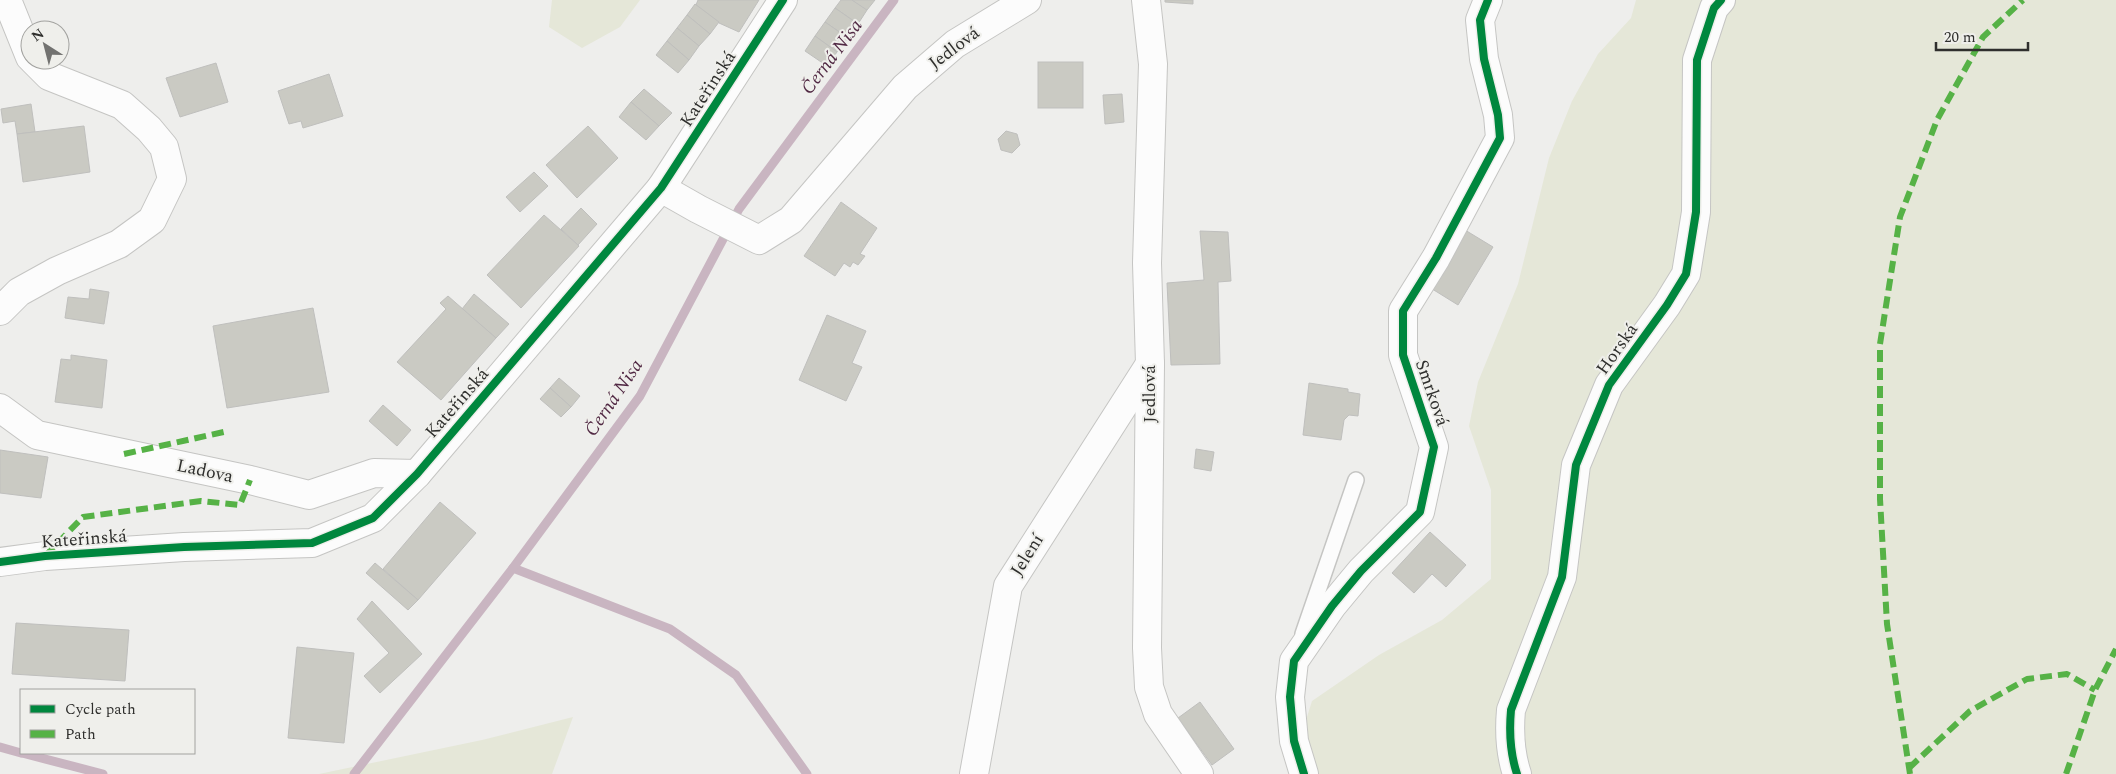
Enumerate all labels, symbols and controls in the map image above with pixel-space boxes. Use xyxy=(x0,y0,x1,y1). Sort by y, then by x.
water label: Černá Nisa xyxy=(794,13,870,101)
north arrow xyxy=(20,20,70,70)
street label: Jedlová xyxy=(923,20,985,76)
scale bar xyxy=(1936,20,2028,52)
text: N xyxy=(27,23,48,47)
text: 20 m xyxy=(1944,26,1976,49)
street label: Kateřinská xyxy=(673,45,743,132)
street label: Horská xyxy=(1589,317,1645,380)
water label: Černá Nisa xyxy=(577,353,651,443)
street label: Smrková xyxy=(1408,356,1456,430)
street label: Kateřinská xyxy=(419,362,496,444)
street label: Jedlová xyxy=(1136,365,1163,423)
street label: Ladova xyxy=(174,452,236,490)
street label: Kateřinská xyxy=(40,523,128,555)
street label: Jelení xyxy=(1004,527,1051,581)
legend xyxy=(20,689,195,754)
text: Cycle path xyxy=(65,698,136,721)
text: Path xyxy=(65,723,96,746)

